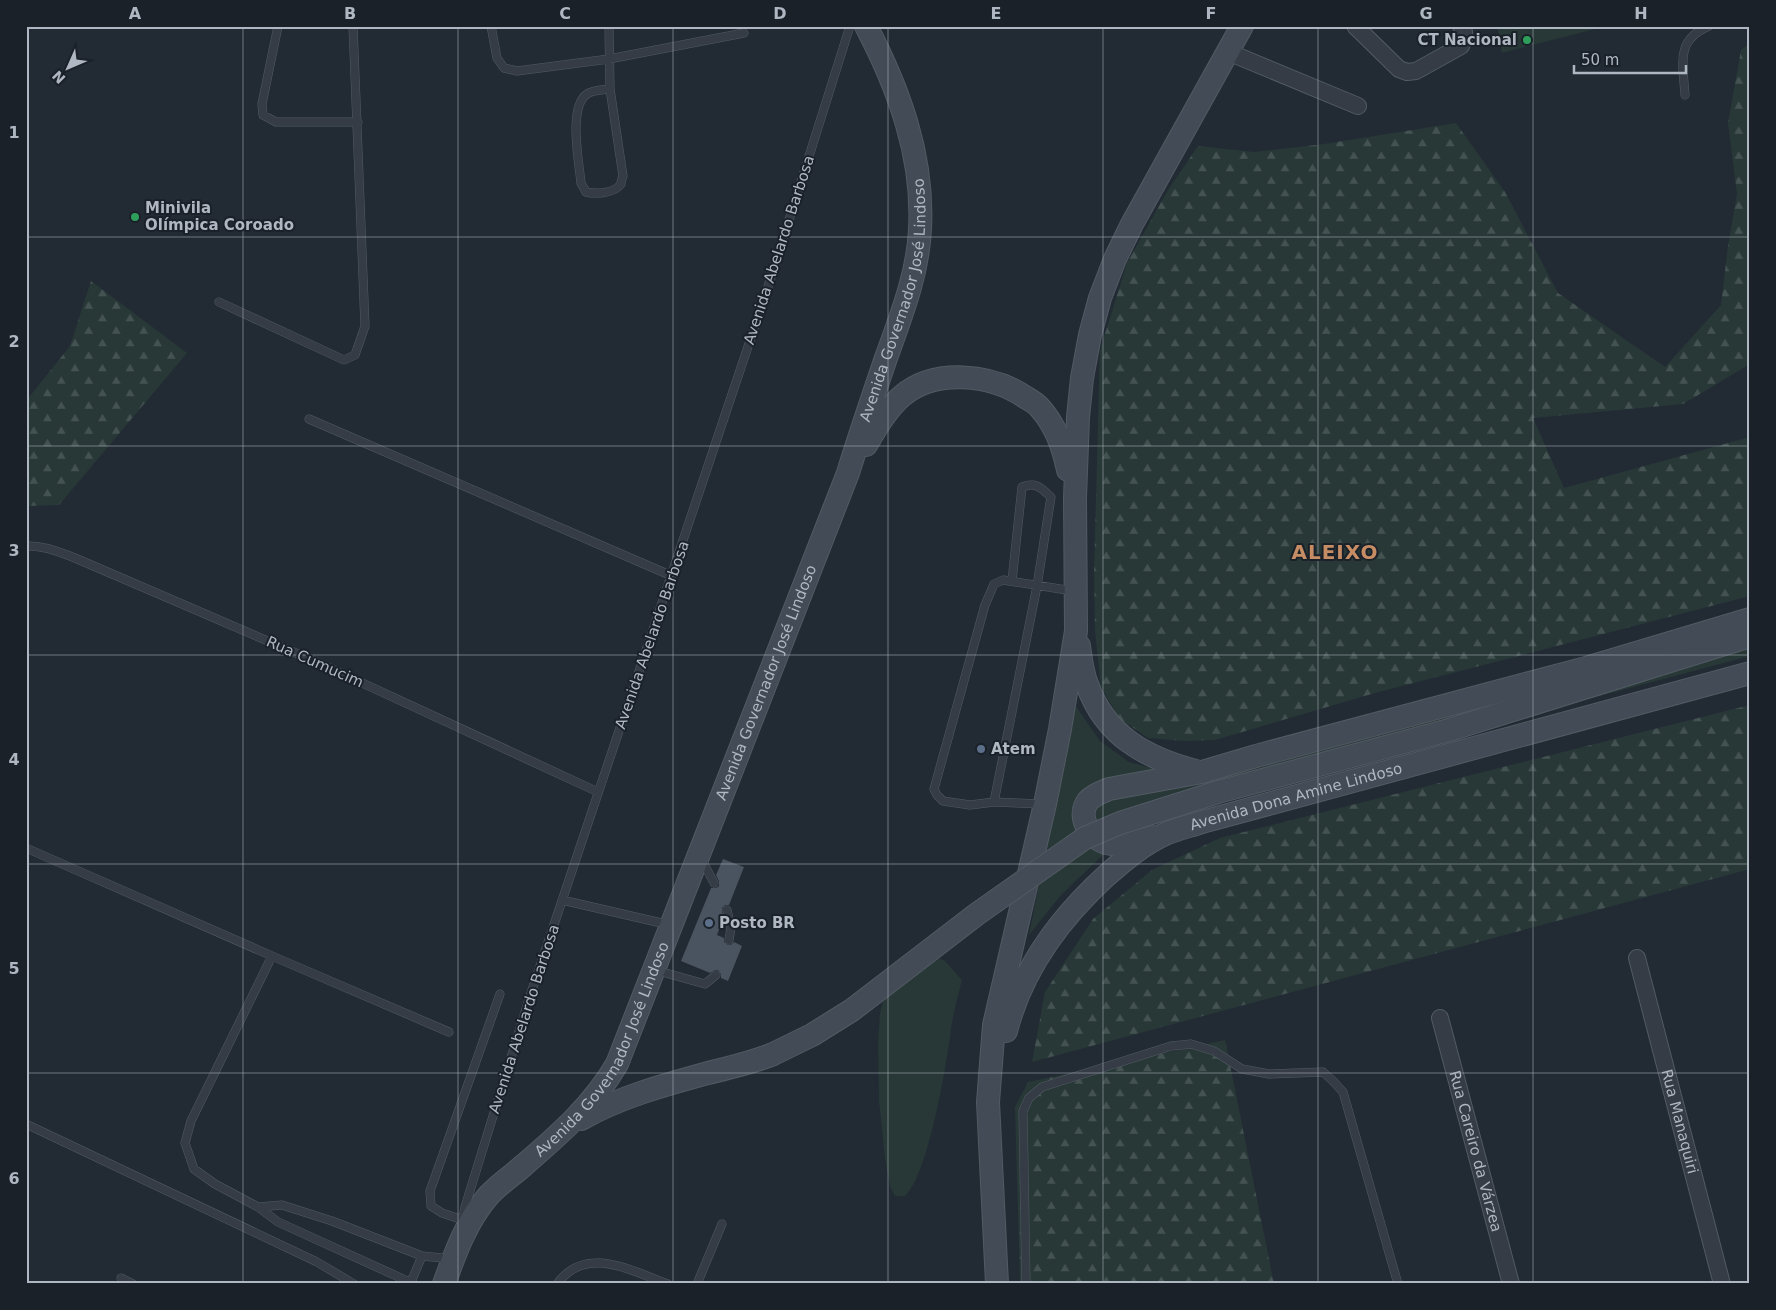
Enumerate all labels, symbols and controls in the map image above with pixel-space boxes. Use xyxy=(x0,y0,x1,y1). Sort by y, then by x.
text: A xyxy=(129,4,142,23)
text: B xyxy=(344,4,356,23)
text: C xyxy=(559,4,571,23)
text: D xyxy=(773,4,787,23)
text: E xyxy=(991,4,1001,23)
text: F xyxy=(1206,4,1216,23)
text: G xyxy=(1419,4,1433,23)
text: H xyxy=(1634,4,1648,23)
place label: CT Nacional xyxy=(1418,31,1517,49)
marker: CT Nacional xyxy=(1521,34,1533,46)
north arrow xyxy=(42,42,92,92)
scale bar xyxy=(1574,42,1686,74)
text: 50 m xyxy=(1581,51,1619,69)
text: N xyxy=(49,67,69,87)
text: 1 xyxy=(8,123,20,142)
street label: Avenida Abelardo Barbosa xyxy=(740,153,818,347)
street label: Avenida Governador José Lindoso xyxy=(856,178,929,424)
place label: Minivila Olímpica Coroado xyxy=(145,199,294,234)
marker: Minivila Olímpica Coroado xyxy=(129,211,141,223)
text: 2 xyxy=(8,332,20,351)
street label: Avenida Abelardo Barbosa xyxy=(611,539,693,731)
district label: ALEIXO xyxy=(1291,540,1379,564)
text: 3 xyxy=(8,541,20,560)
street label: Avenida Governador José Lindoso xyxy=(712,562,820,803)
street label: Rua Cumucim xyxy=(264,633,366,691)
place label: Atem xyxy=(991,740,1036,758)
marker: Atem xyxy=(975,743,987,755)
text: 4 xyxy=(8,750,20,769)
street label: Avenida Dona Amine Lindoso xyxy=(1188,759,1404,834)
place label: Posto BR xyxy=(719,914,795,932)
marker: Posto BR xyxy=(703,917,715,929)
street label: Avenida Abelardo Barbosa xyxy=(485,922,563,1116)
street label: Avenida Governador José Lindoso xyxy=(531,939,673,1161)
text: 5 xyxy=(8,959,20,978)
street label: Rua Manaquiri xyxy=(1657,1067,1702,1176)
street label: Rua Careiro da Várzea xyxy=(1445,1069,1506,1234)
text: 6 xyxy=(8,1169,20,1188)

